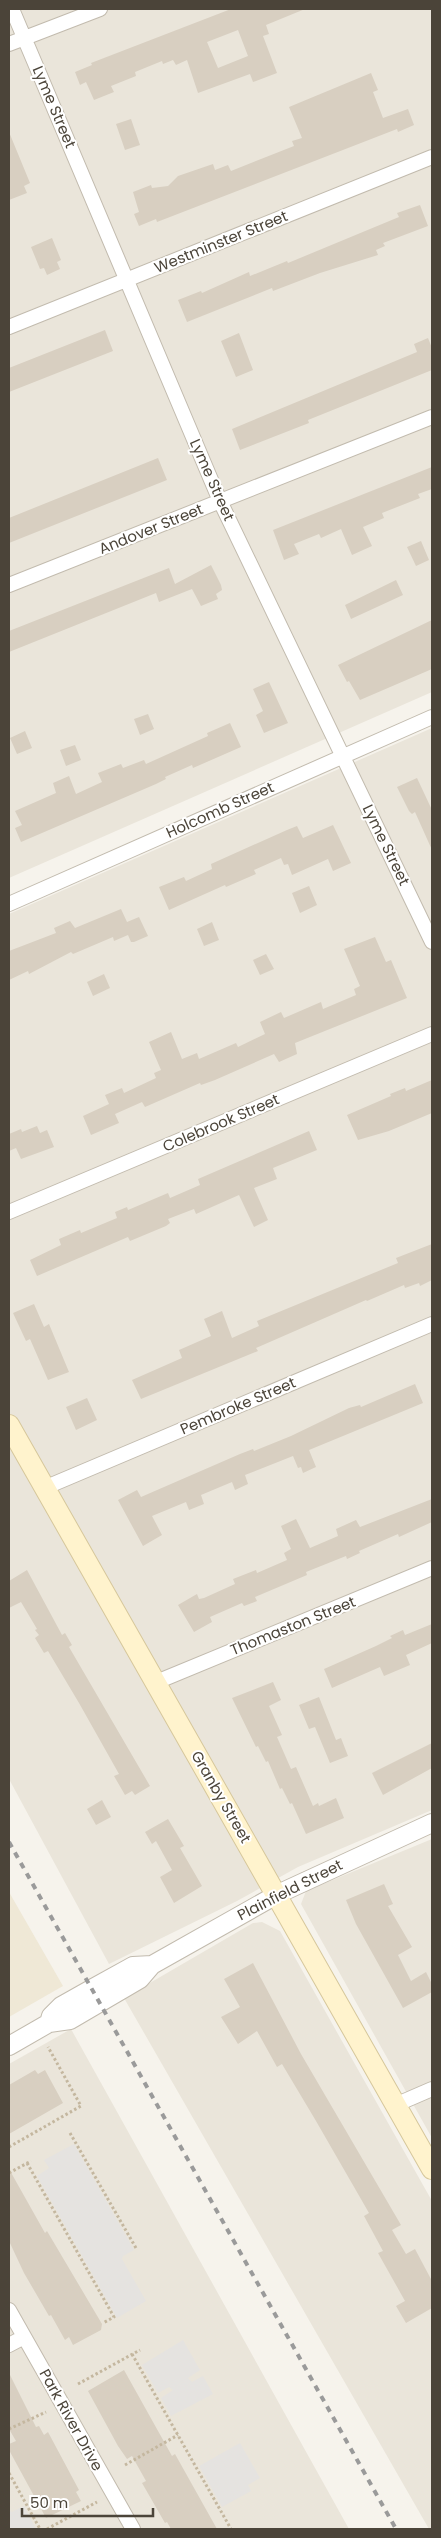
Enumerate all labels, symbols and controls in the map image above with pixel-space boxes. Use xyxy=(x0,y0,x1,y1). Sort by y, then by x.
street label: Lyme Street xyxy=(28,62,81,151)
street label: Westminster Street xyxy=(151,205,291,278)
street label: Lyme Street xyxy=(185,436,240,524)
street label: Andover Street xyxy=(96,498,206,559)
street label: Holcomb Street xyxy=(163,776,277,843)
street label: Lyme Street xyxy=(358,801,415,889)
street label: Colebrook Street xyxy=(159,1088,282,1157)
street label: Pembroke Street xyxy=(177,1372,299,1439)
street label: Thomaston Street xyxy=(227,1591,359,1660)
street label: Granby Street xyxy=(186,1747,256,1847)
street label: Plainfield Street xyxy=(234,1854,346,1925)
street label: Park River Drive xyxy=(35,2365,108,2475)
scale bar xyxy=(22,2486,154,2518)
text: 50 m xyxy=(30,2492,68,2513)

